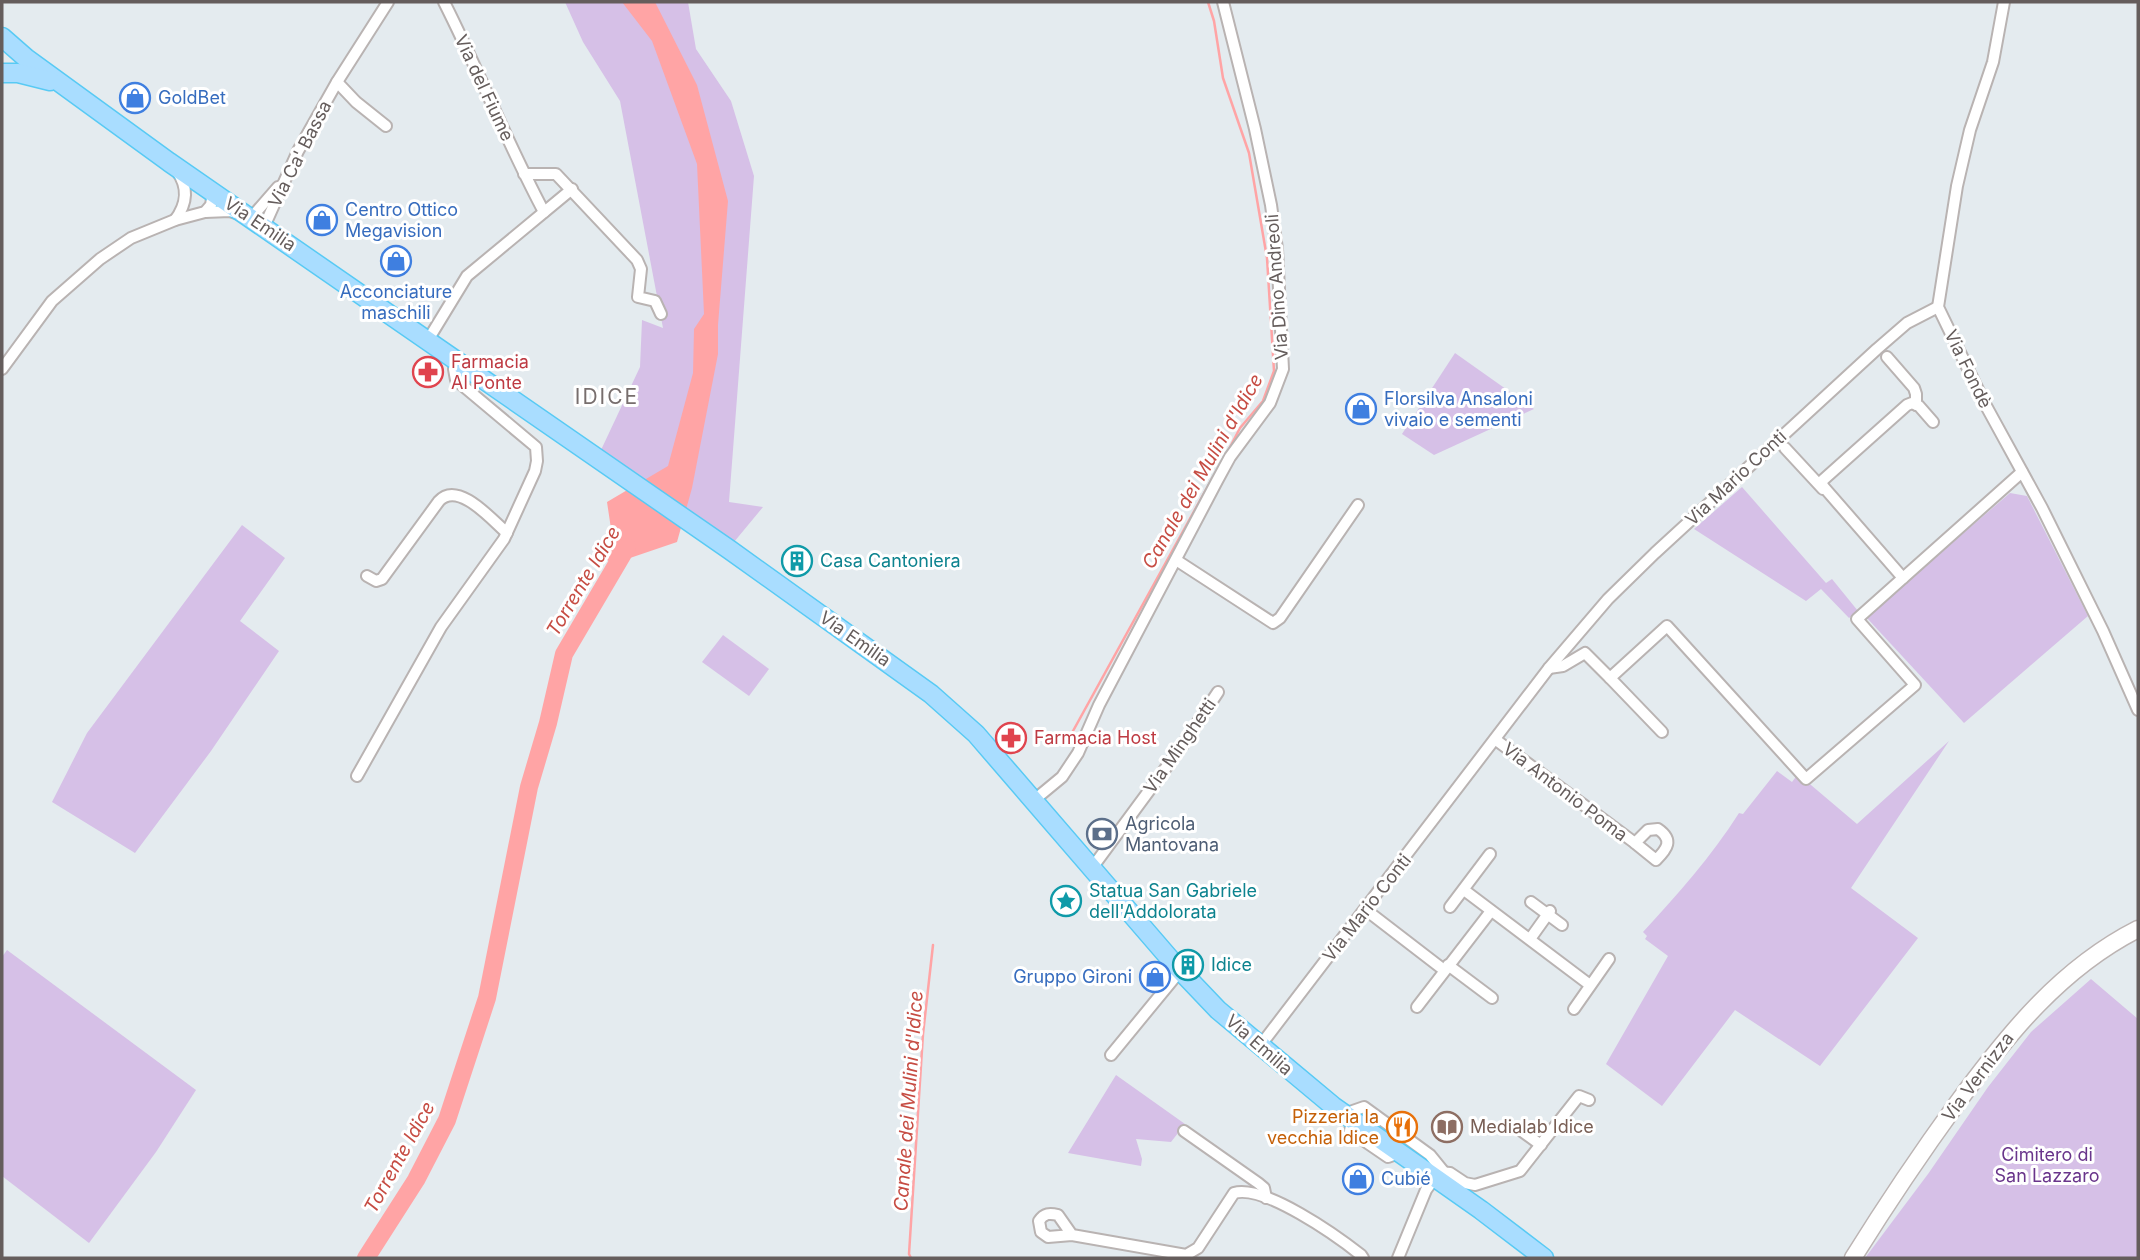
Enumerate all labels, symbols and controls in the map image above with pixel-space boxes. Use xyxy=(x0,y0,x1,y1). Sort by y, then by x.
street label: Via del Fiume xyxy=(451,31,518,144)
shop icon: GoldBet xyxy=(118,81,152,115)
place label: GoldBet xyxy=(158,87,226,108)
street label: Via Ca' Bassa xyxy=(264,97,335,211)
street label: Via Emilia xyxy=(221,192,300,255)
place label: Centro Ottico Megavision xyxy=(345,199,458,241)
shop icon: Centro Ottico Megavision xyxy=(305,203,339,237)
street label: Via Dino Andreoli xyxy=(1261,213,1292,361)
shop icon: Acconciature maschili xyxy=(379,244,413,278)
place label: Acconciature maschili xyxy=(340,281,452,323)
street label: Via Fondè xyxy=(1940,326,1996,411)
place label: Farmacia Al Ponte xyxy=(451,351,529,393)
pharmacy icon: Farmacia Al Ponte xyxy=(411,355,445,389)
water label: Canale dei Mulini d'Idice xyxy=(1137,370,1268,573)
district label: IDICE xyxy=(575,384,639,409)
place label: Florsilva Ansaloni vivaio e sementi xyxy=(1384,388,1533,430)
shop icon: Florsilva Ansaloni vivaio e sementi xyxy=(1344,392,1378,426)
street label: Via Mario Conti xyxy=(1681,425,1791,530)
water label: Torrente Idice xyxy=(542,522,625,640)
building icon: Casa Cantoniera xyxy=(780,544,814,578)
place label: Casa Cantoniera xyxy=(820,550,961,571)
street label: Via Emilia xyxy=(816,607,895,671)
street label: Via Minghetti xyxy=(1139,694,1220,797)
pharmacy icon: Farmacia Host xyxy=(994,721,1028,755)
place label: Farmacia Host xyxy=(1034,727,1157,748)
street label: Via Antonio Poma xyxy=(1499,738,1632,845)
place label: Agricola Mantovana xyxy=(1125,813,1219,855)
bank icon: Agricola Mantovana xyxy=(1085,817,1119,851)
street label: Via Mario Conti xyxy=(1318,850,1415,966)
place label: Statua San Gabriele dell'Addolorata xyxy=(1089,880,1257,922)
place icon: Statua San Gabriele dell'Addolorata xyxy=(1049,884,1083,918)
building icon: Idice xyxy=(1171,948,1205,982)
place label: Idice xyxy=(1211,954,1252,975)
shop icon: Gruppo Gironi xyxy=(1138,960,1172,994)
place label: Gruppo Gironi xyxy=(1013,966,1132,987)
water label: Canale dei Mulini d'Idice xyxy=(889,990,928,1212)
street label: Via Emilia xyxy=(1222,1010,1297,1079)
street label: Via Vernizza xyxy=(1937,1028,2018,1125)
water label: Torrente Idice xyxy=(359,1097,440,1217)
place label: Pizzeria la vecchia Idice xyxy=(1267,1106,1379,1148)
restaurant icon: Pizzeria la vecchia Idice xyxy=(1385,1110,1419,1144)
library icon: Medialab Idice xyxy=(1430,1110,1464,1144)
place label: Medialab Idice xyxy=(1470,1116,1594,1137)
park label: Cimitero di San Lazzaro xyxy=(1995,1144,2099,1186)
shop icon: Cubié xyxy=(1341,1162,1375,1196)
place label: Cubié xyxy=(1381,1168,1431,1189)

